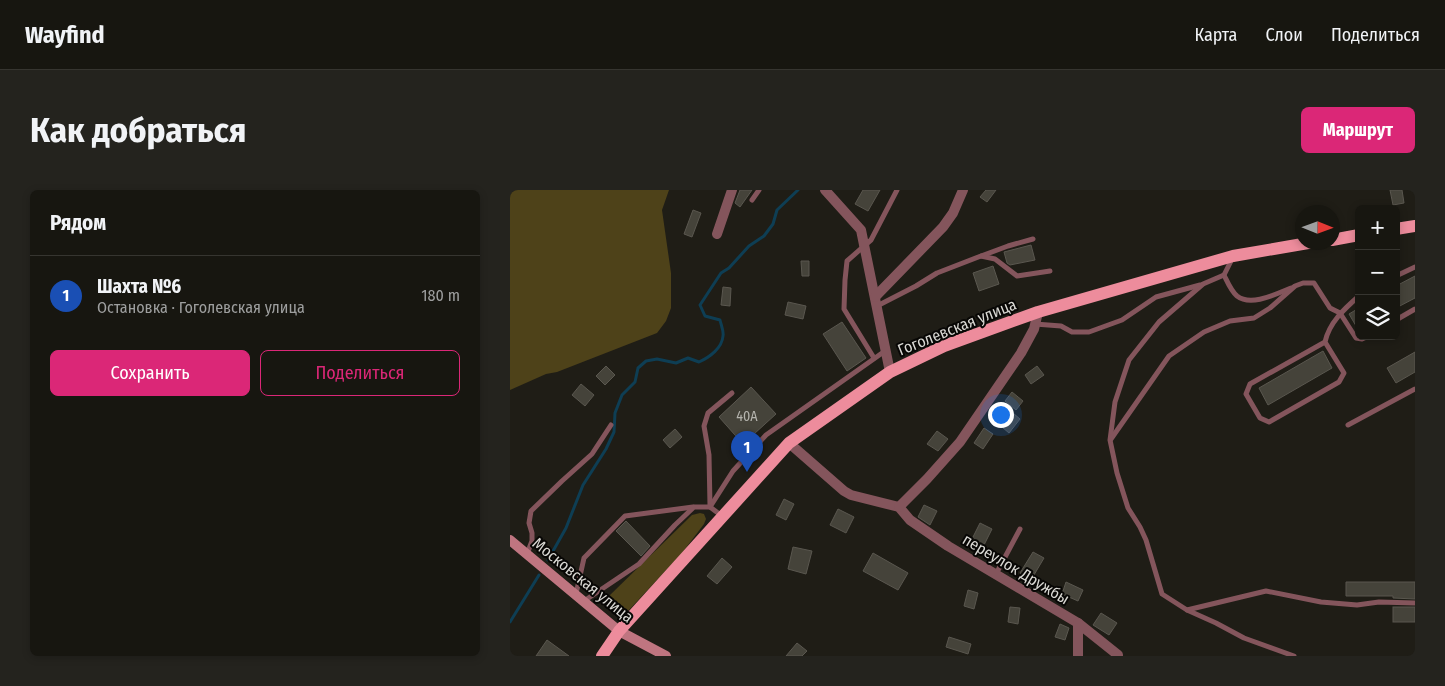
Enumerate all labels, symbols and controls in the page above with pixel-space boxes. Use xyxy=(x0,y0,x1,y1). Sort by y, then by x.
text: Wayfind xyxy=(25,21,105,49)
text: Карта xyxy=(1194,24,1237,46)
text: Слои xyxy=(1265,24,1303,46)
text: Поделиться xyxy=(1331,24,1420,46)
button: Маршрут xyxy=(1301,107,1415,153)
text: Как добраться xyxy=(30,109,247,151)
north arrow xyxy=(1295,205,1340,250)
map controls xyxy=(1355,205,1400,340)
button: + xyxy=(1355,205,1400,250)
text: Рядом xyxy=(50,210,106,236)
button: − xyxy=(1355,250,1400,295)
text: Шахта №6 xyxy=(97,275,181,298)
text: 1 xyxy=(63,286,69,305)
text: 180 m xyxy=(421,286,460,305)
street label: Гоголевская улица xyxy=(895,295,1019,359)
button: layers xyxy=(1355,295,1400,340)
text: Остановка · Гоголевская улица xyxy=(97,298,305,317)
button: Сохранить xyxy=(50,350,250,396)
button: Поделиться xyxy=(260,350,460,396)
your location xyxy=(988,402,1014,428)
house number: 40А xyxy=(736,408,758,425)
pin: 1 xyxy=(731,431,763,472)
street label: переулок Дружбы xyxy=(959,530,1073,608)
street label: Московская улица xyxy=(529,534,637,627)

